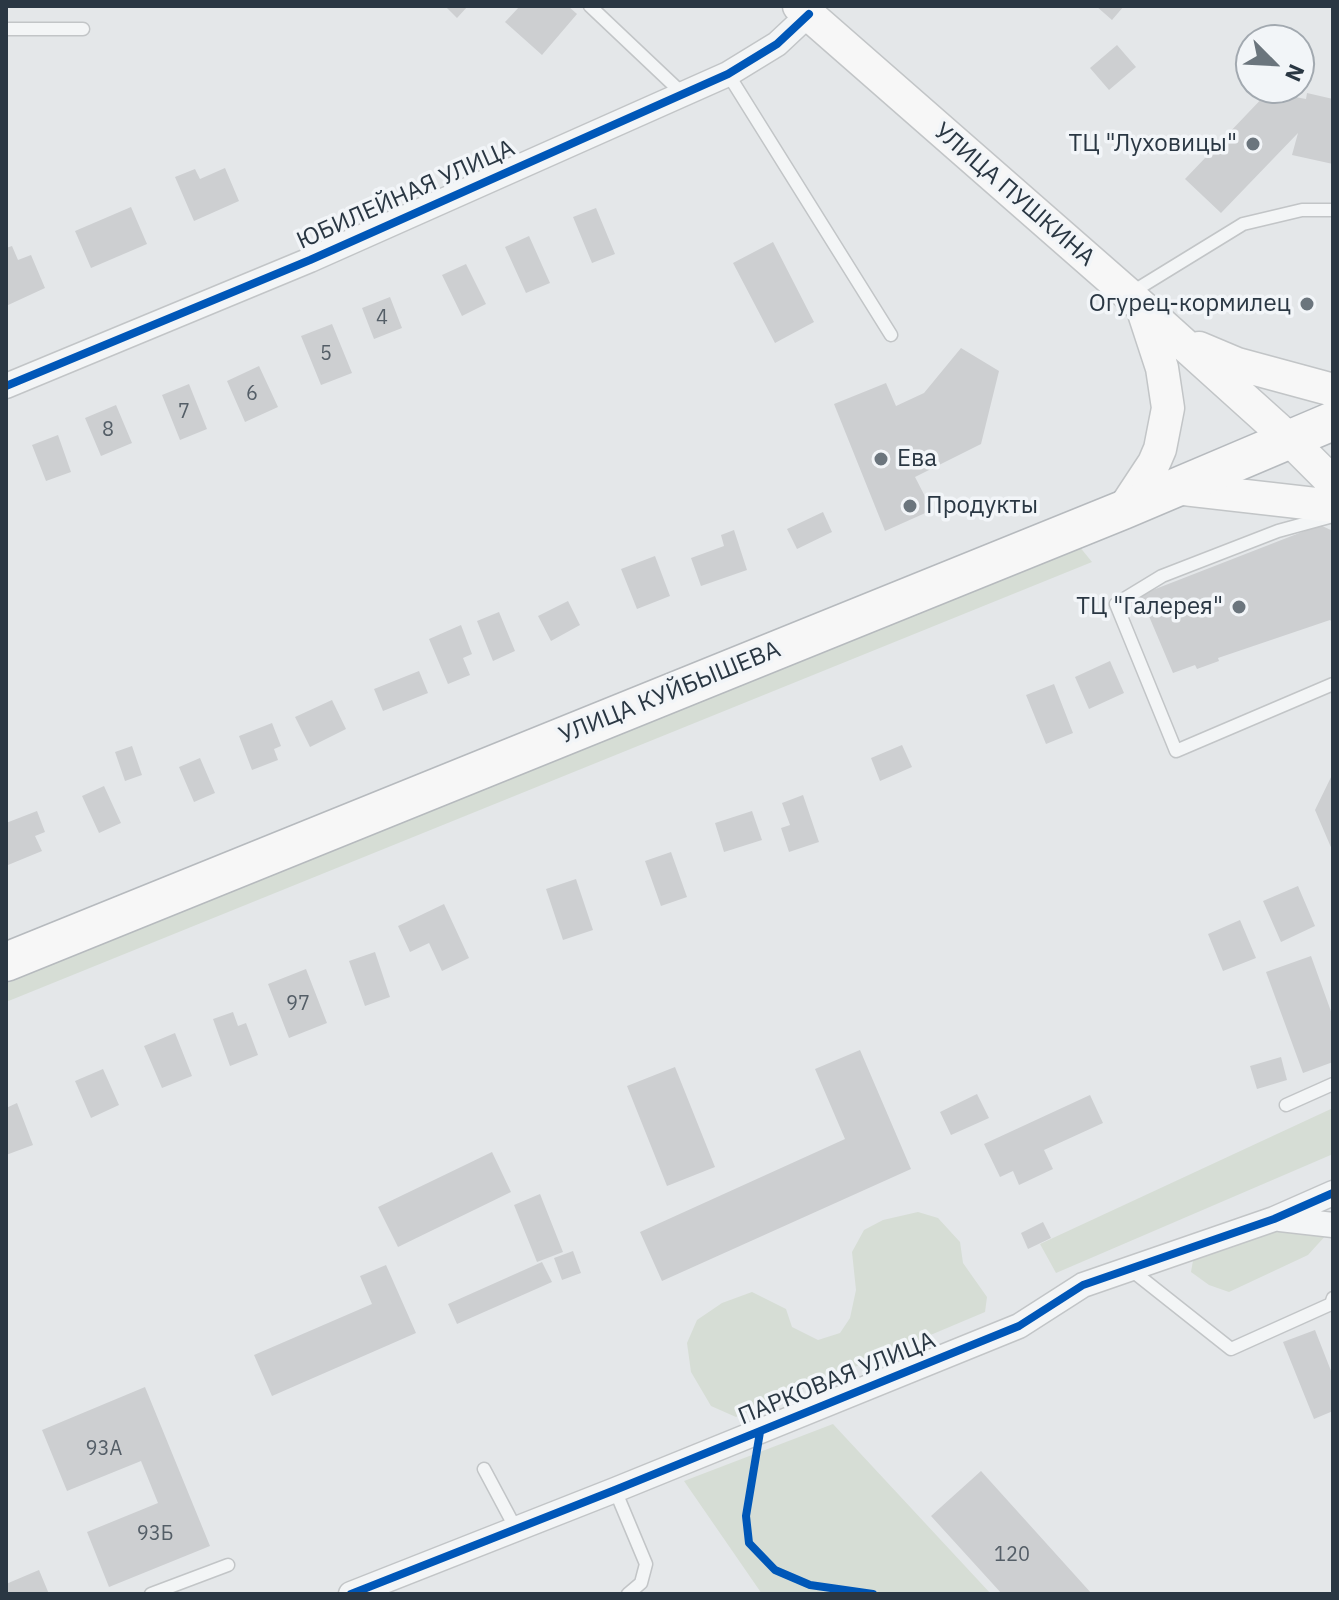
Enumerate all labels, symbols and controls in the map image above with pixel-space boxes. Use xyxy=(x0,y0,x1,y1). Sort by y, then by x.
north arrow xyxy=(1235,24,1315,104)
text: N xyxy=(1279,60,1312,86)
street label: УЛИЦА ПУШКИНА xyxy=(928,117,1100,273)
place label: ТЦ "Луховицы" xyxy=(1069,130,1237,158)
street label: ЮБИЛЕЙНАЯ УЛИЦА xyxy=(293,134,519,256)
marker: ТЦ "Луховицы" xyxy=(1244,135,1262,153)
place label: Огурец-кормилец xyxy=(1089,290,1291,318)
marker: Огурец-кормилец xyxy=(1298,295,1316,313)
house number: 4 xyxy=(376,306,388,330)
house number: 5 xyxy=(320,342,332,366)
house number: 6 xyxy=(246,382,258,406)
house number: 7 xyxy=(178,400,190,424)
house number: 8 xyxy=(102,418,114,442)
place label: Ева xyxy=(897,445,937,473)
marker: Ева xyxy=(872,450,890,468)
place label: Продукты xyxy=(926,492,1038,520)
marker: Продукты xyxy=(901,497,919,515)
place label: ТЦ "Галерея" xyxy=(1076,593,1223,621)
marker: ТЦ "Галерея" xyxy=(1230,598,1248,616)
street label: УЛИЦА КУЙБЫШЕВА xyxy=(555,635,785,751)
house number: 97 xyxy=(286,992,310,1016)
street label: ПАРКОВАЯ УЛИЦА xyxy=(734,1326,940,1432)
house number: 93А xyxy=(86,1437,122,1461)
house number: 93Б xyxy=(137,1522,173,1546)
house number: 120 xyxy=(994,1543,1030,1567)

